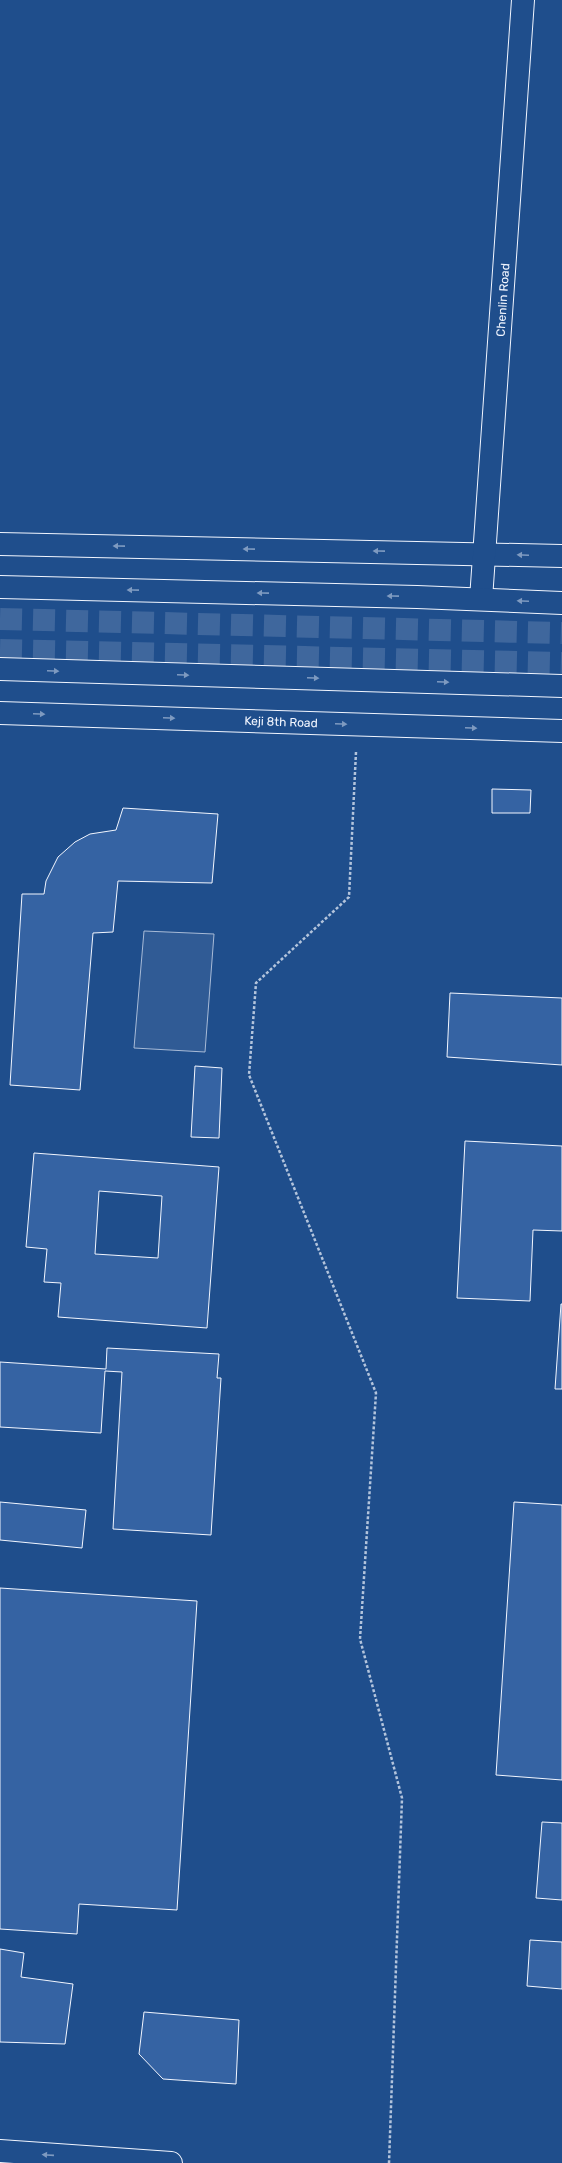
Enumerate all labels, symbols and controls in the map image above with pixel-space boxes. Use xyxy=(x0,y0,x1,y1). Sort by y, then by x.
street label: Chenlin Road xyxy=(493,263,513,337)
one-way arrow xyxy=(112,543,125,549)
one-way arrow xyxy=(243,545,255,552)
one-way arrow xyxy=(372,548,385,554)
one-way arrow xyxy=(516,552,529,558)
one-way arrow xyxy=(126,587,139,593)
one-way arrow xyxy=(256,590,269,596)
one-way arrow xyxy=(387,593,399,600)
one-way arrow xyxy=(517,598,529,605)
one-way arrow xyxy=(47,667,59,674)
one-way arrow xyxy=(177,671,189,678)
one-way arrow xyxy=(307,675,319,682)
one-way arrow xyxy=(437,679,449,686)
one-way arrow xyxy=(33,711,46,717)
street label: Keji 8th Road xyxy=(244,714,318,730)
one-way arrow xyxy=(163,715,176,721)
one-way arrow xyxy=(335,720,347,727)
one-way arrow xyxy=(465,725,478,731)
one-way arrow xyxy=(42,2151,54,2158)

